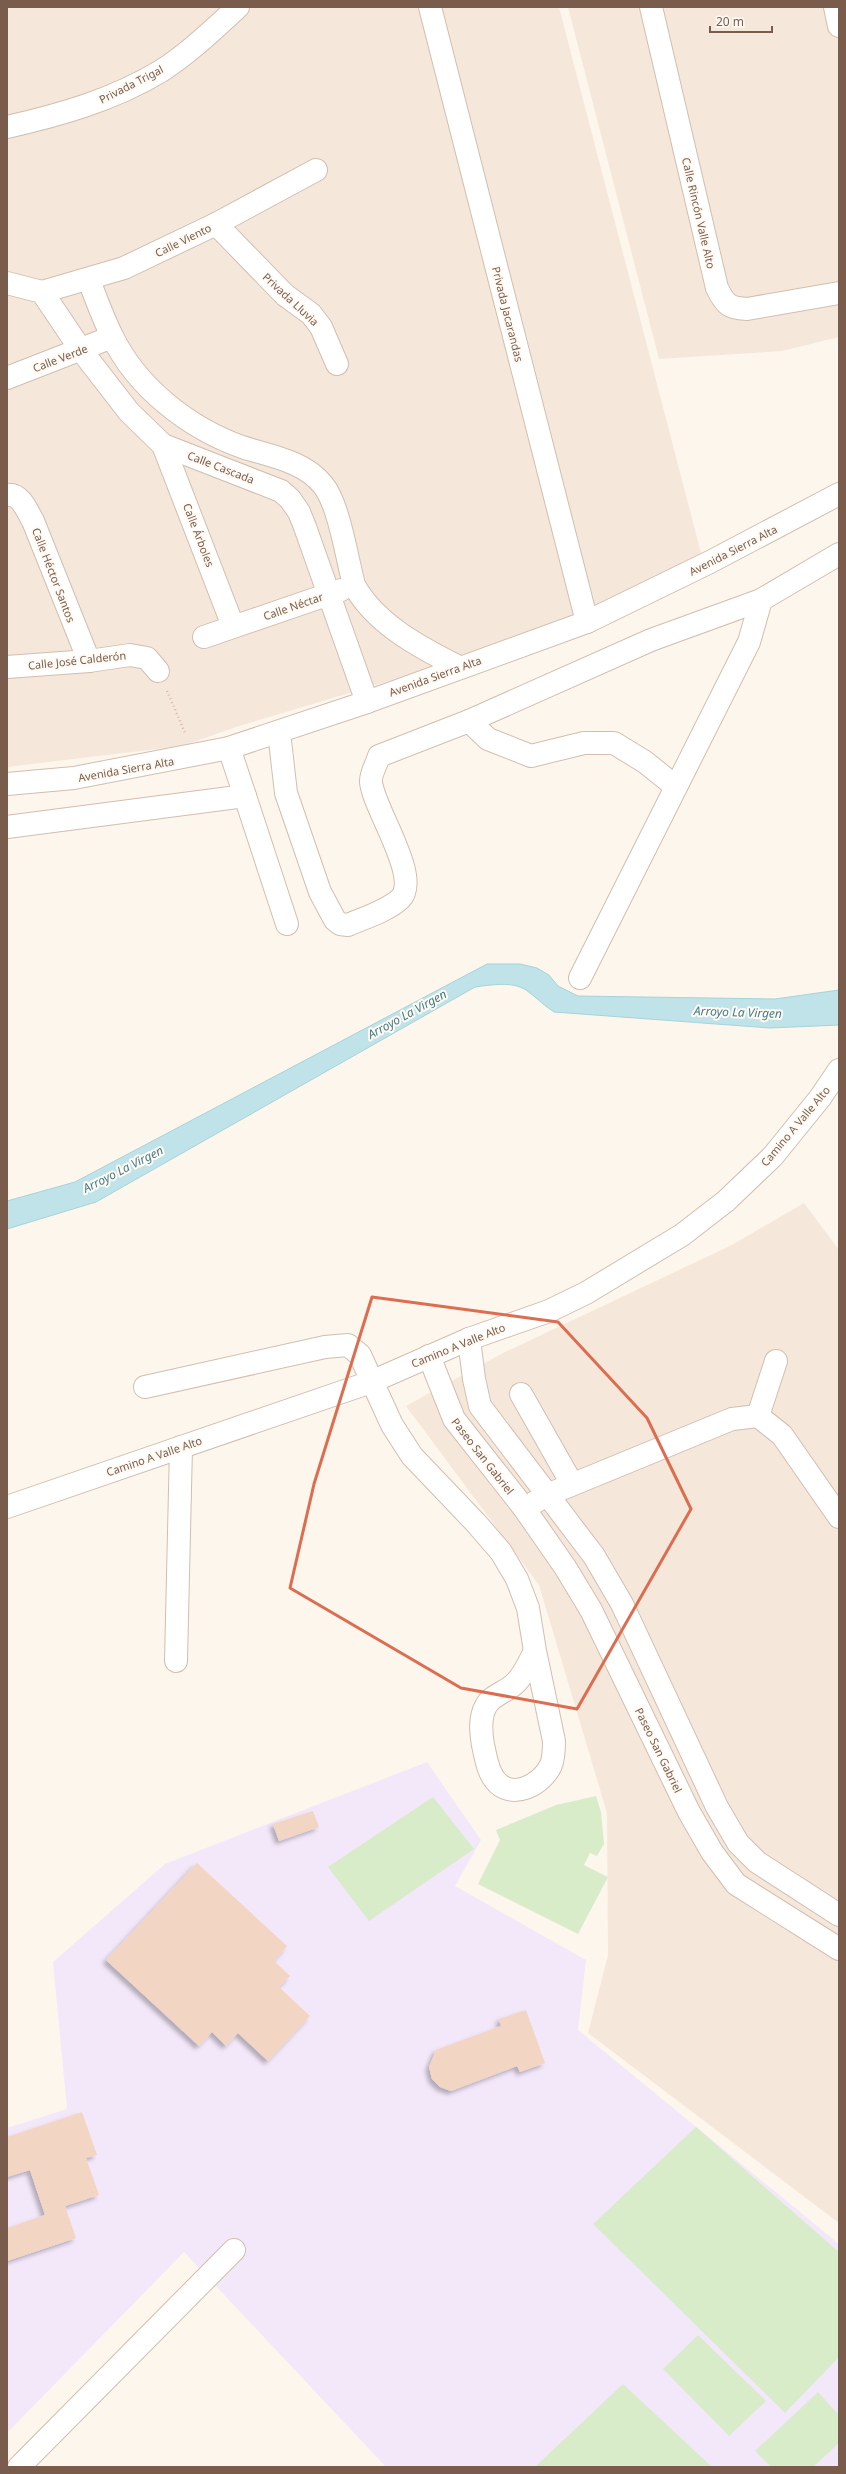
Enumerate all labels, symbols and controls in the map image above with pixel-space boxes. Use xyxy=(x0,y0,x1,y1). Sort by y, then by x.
scale bar xyxy=(710,8,772,34)
text: 20 m xyxy=(716,13,744,30)
street label: Privada Trigal xyxy=(96,61,166,107)
street label: Calle Rincón Valle Alto xyxy=(679,156,719,270)
street label: Calle Viento xyxy=(152,220,214,260)
street label: Privada Jacarandas xyxy=(489,265,527,363)
street label: Privada Lluvia xyxy=(260,269,322,329)
street label: Calle Verde xyxy=(30,341,90,375)
street label: Calle Cascada xyxy=(185,447,257,487)
street label: Calle Árboles xyxy=(180,501,218,569)
street label: Avenida Sierra Alta xyxy=(686,521,780,579)
street label: Calle Héctor Santos xyxy=(29,525,79,625)
street label: Calle Néctar xyxy=(261,589,325,623)
street label: Calle José Calderón xyxy=(27,647,127,673)
street label: Avenida Sierra Alta xyxy=(387,652,483,700)
street label: Avenida Sierra Alta xyxy=(77,753,175,785)
water label: Arroyo La Virgen xyxy=(364,985,450,1043)
water label: Arroyo La Virgen xyxy=(693,1002,782,1022)
street label: Camino A Valle Alto xyxy=(757,1083,833,1169)
water label: Arroyo La Virgen xyxy=(79,1141,166,1197)
street label: Camino A Valle Alto xyxy=(409,1319,508,1371)
street label: Paseo San Gabriel xyxy=(448,1415,518,1497)
street label: Camino A Valle Alto xyxy=(104,1432,204,1479)
street label: Paseo San Gabriel xyxy=(632,1705,686,1795)

